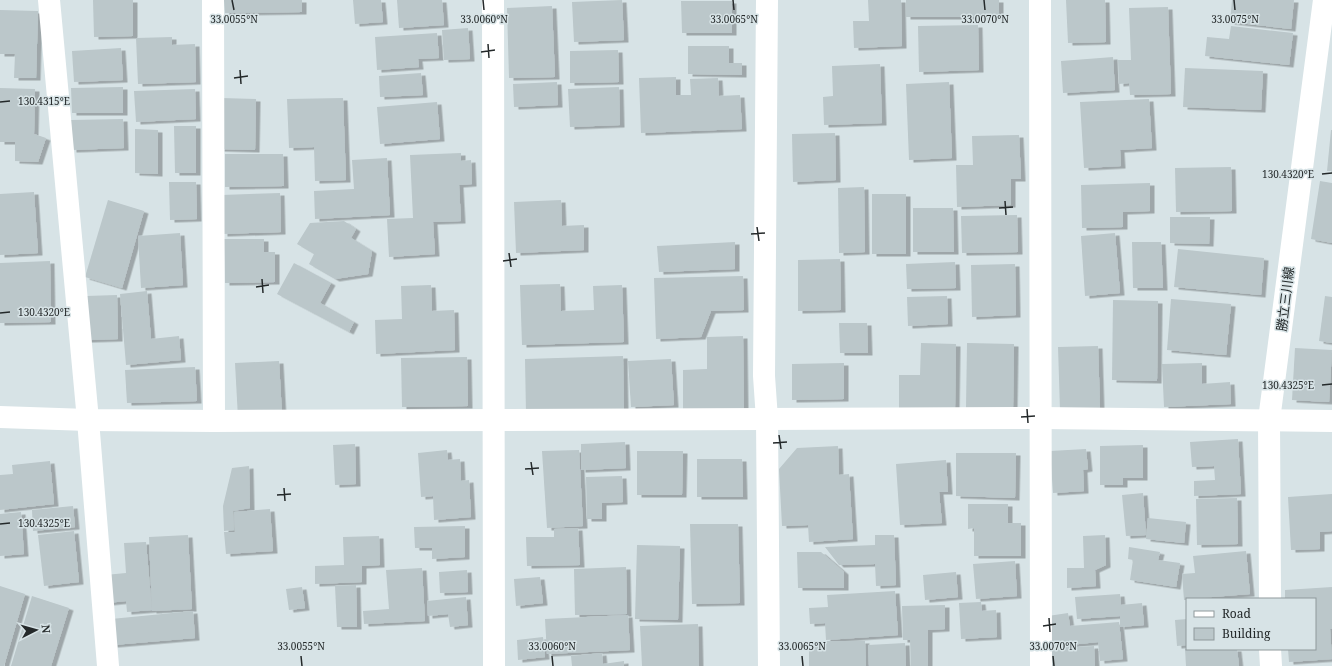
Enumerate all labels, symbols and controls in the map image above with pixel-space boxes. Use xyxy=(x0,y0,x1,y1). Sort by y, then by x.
text: 33.0055°N xyxy=(210,12,258,26)
text: 33.0060°N xyxy=(460,12,508,26)
text: 33.0065°N xyxy=(710,12,758,26)
text: 33.0070°N xyxy=(961,12,1009,26)
text: 33.0075°N xyxy=(1211,12,1259,26)
text: 130.4315°E xyxy=(18,94,70,108)
text: 130.4320°E xyxy=(1262,167,1314,181)
street label: 勝立三川線 xyxy=(1272,266,1298,332)
text: 130.4320°E xyxy=(18,305,70,319)
text: 130.4325°E xyxy=(1262,378,1314,392)
text: 130.4325°E xyxy=(18,516,70,530)
legend xyxy=(1186,598,1316,650)
text: Road xyxy=(1222,605,1252,622)
north arrow xyxy=(16,610,56,650)
text: N xyxy=(39,624,54,634)
text: Building xyxy=(1222,625,1271,642)
text: 33.0055°N xyxy=(277,639,325,653)
text: 33.0060°N xyxy=(528,639,576,653)
text: 33.0065°N xyxy=(778,639,826,653)
text: 33.0070°N xyxy=(1029,639,1077,653)

